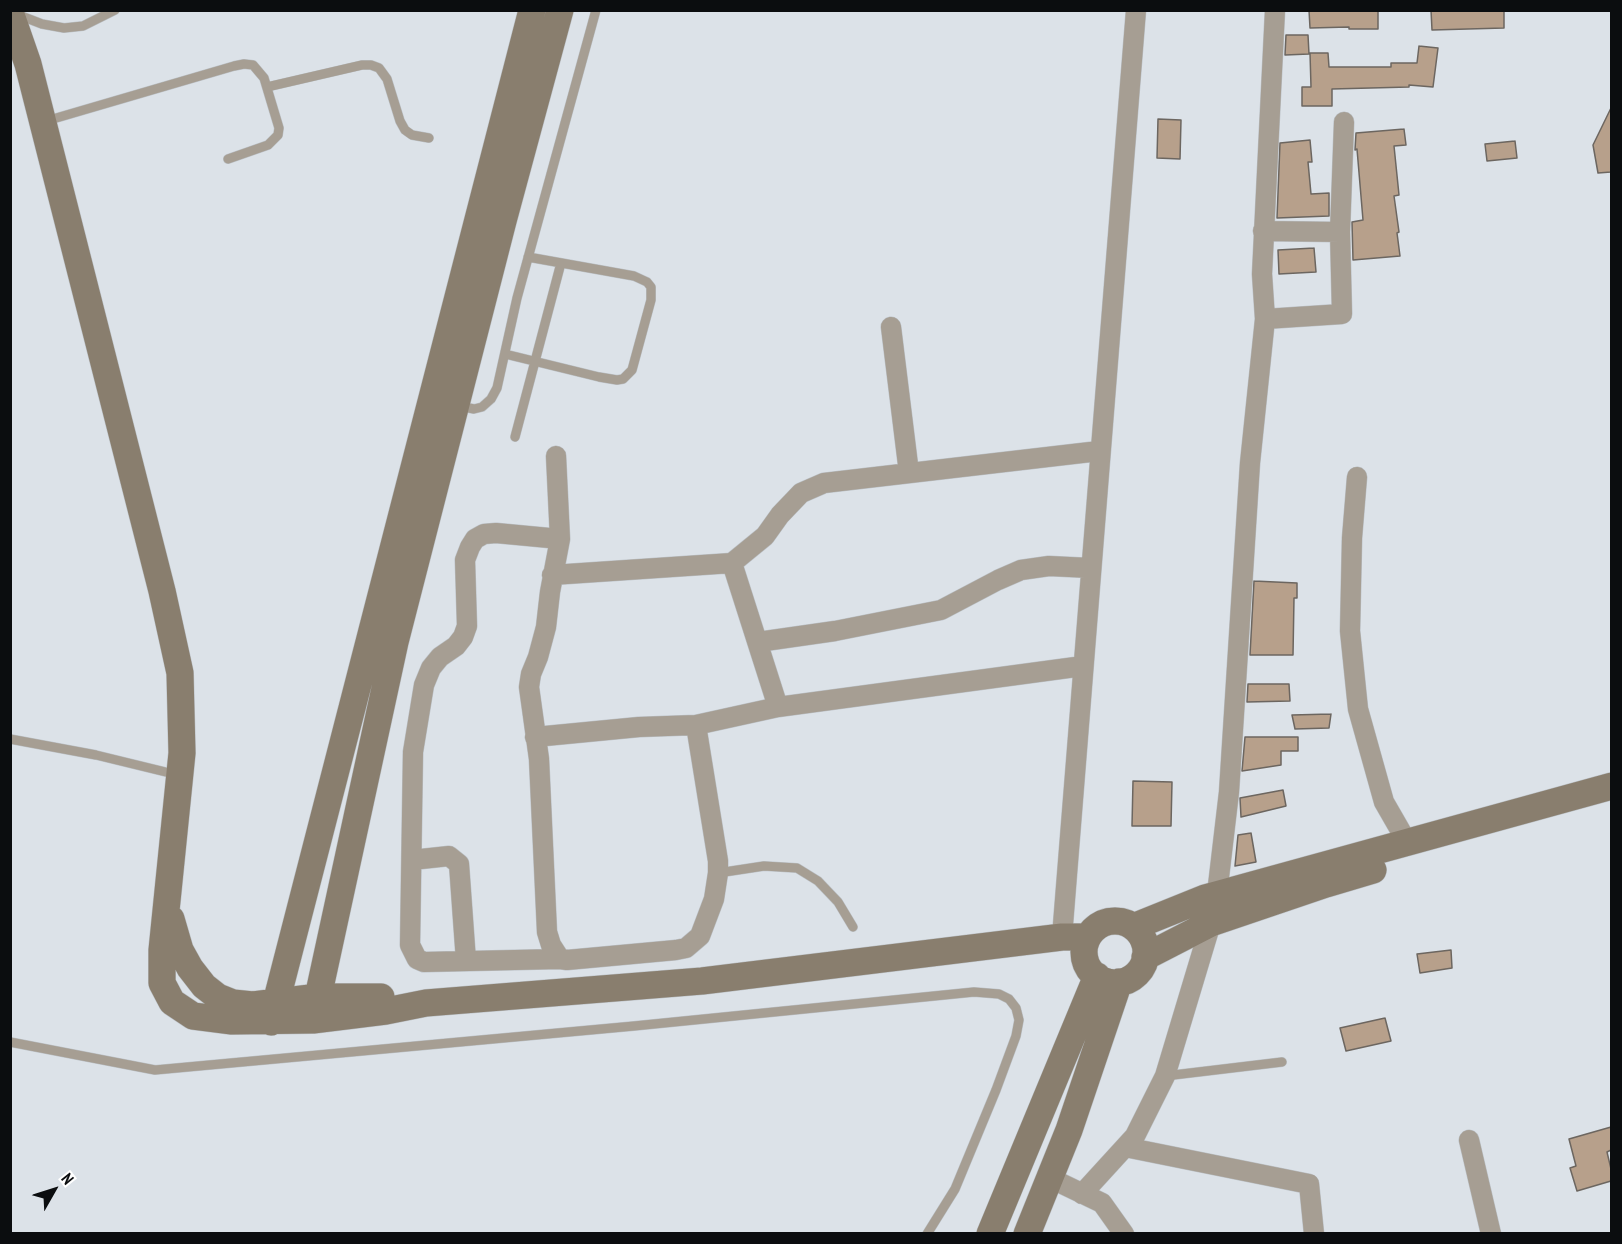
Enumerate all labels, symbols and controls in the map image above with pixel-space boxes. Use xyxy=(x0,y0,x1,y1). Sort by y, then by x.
north arrow xyxy=(24,1160,84,1220)
text: N xyxy=(57,1169,78,1188)

